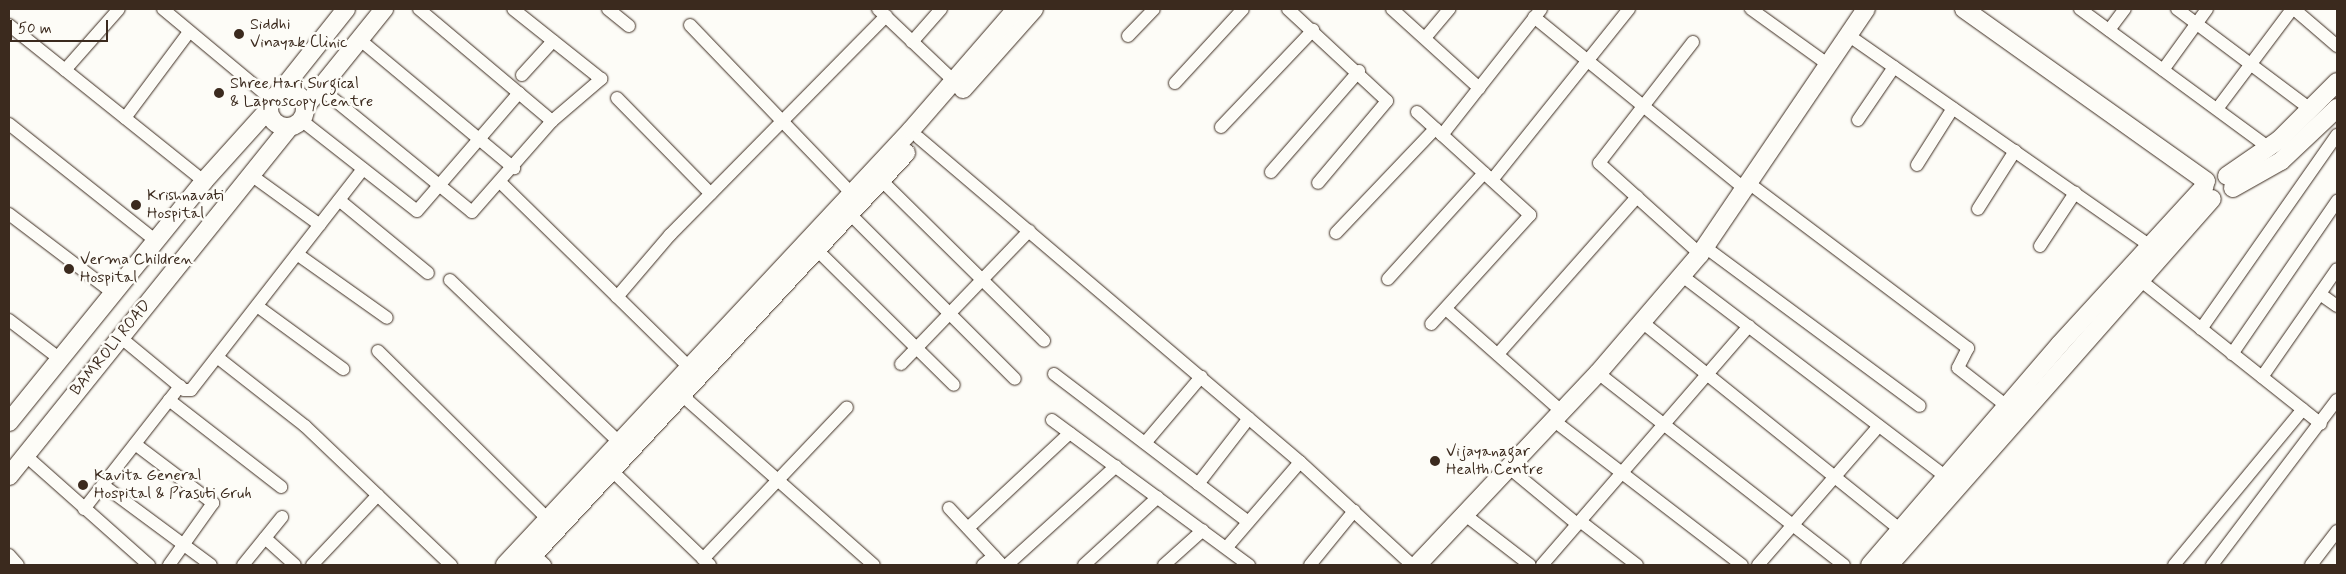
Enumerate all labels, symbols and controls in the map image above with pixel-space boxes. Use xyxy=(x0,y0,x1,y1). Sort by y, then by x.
scale bar xyxy=(12,10,110,42)
place label: Siddhi Vinayak Clinic xyxy=(250,15,350,53)
text: 50 m xyxy=(18,19,52,39)
marker: Siddhi Vinayak Clinic xyxy=(232,27,246,41)
place label: Shree Hari Surgical & Laproscopy Centre xyxy=(230,74,370,112)
marker: Shree Hari Surgical & Laproscopy Centre xyxy=(212,86,226,100)
place label: Krishnavati Hospital xyxy=(147,186,223,224)
marker: Krishnavati Hospital xyxy=(129,198,143,212)
place label: Verma Children Hospital xyxy=(80,250,194,288)
marker: Verma Children Hospital xyxy=(62,262,76,276)
street label: BAMROLI ROAD xyxy=(67,297,155,399)
place label: Vijayanagar Health Centre xyxy=(1446,442,1543,480)
marker: Vijayanagar Health Centre xyxy=(1428,454,1442,468)
place label: Kavita General Hospital & Prasuti Gruh xyxy=(94,466,252,504)
marker: Kavita General Hospital & Prasuti Gruh xyxy=(76,478,90,492)

